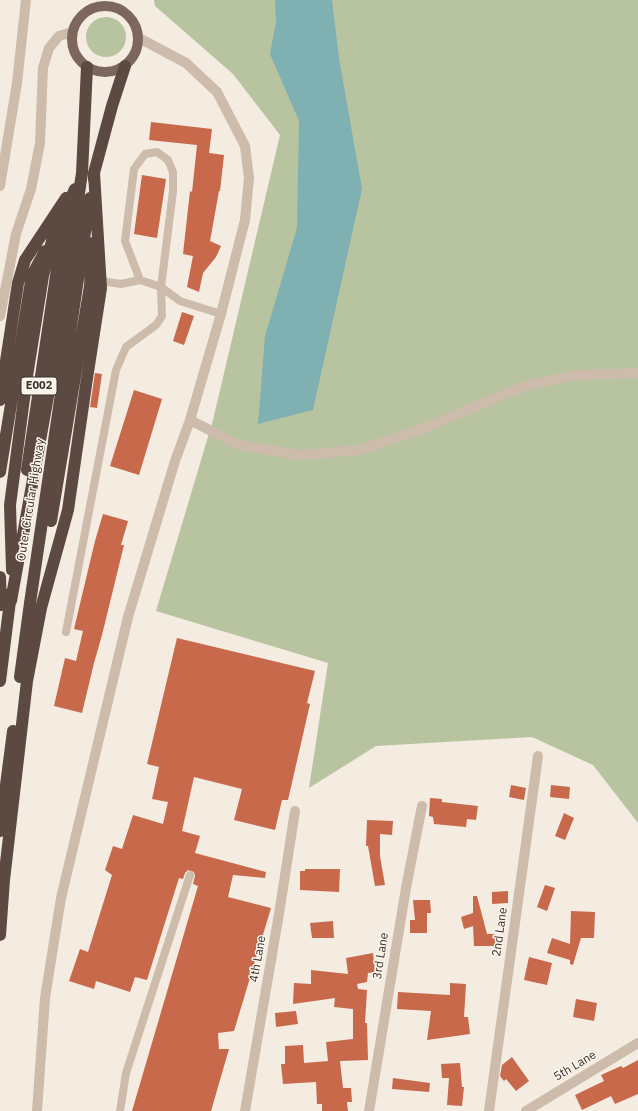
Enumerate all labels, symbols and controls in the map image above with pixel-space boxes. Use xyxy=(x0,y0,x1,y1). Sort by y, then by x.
road number: E002 xyxy=(21,377,57,395)
street label: Outer Circular Highway xyxy=(14,438,48,562)
street label: 2nd Lane xyxy=(489,906,511,958)
street label: 3rd Lane xyxy=(370,932,392,980)
street label: 4th Lane xyxy=(247,935,269,983)
street label: 5th Lane xyxy=(551,1048,599,1084)

